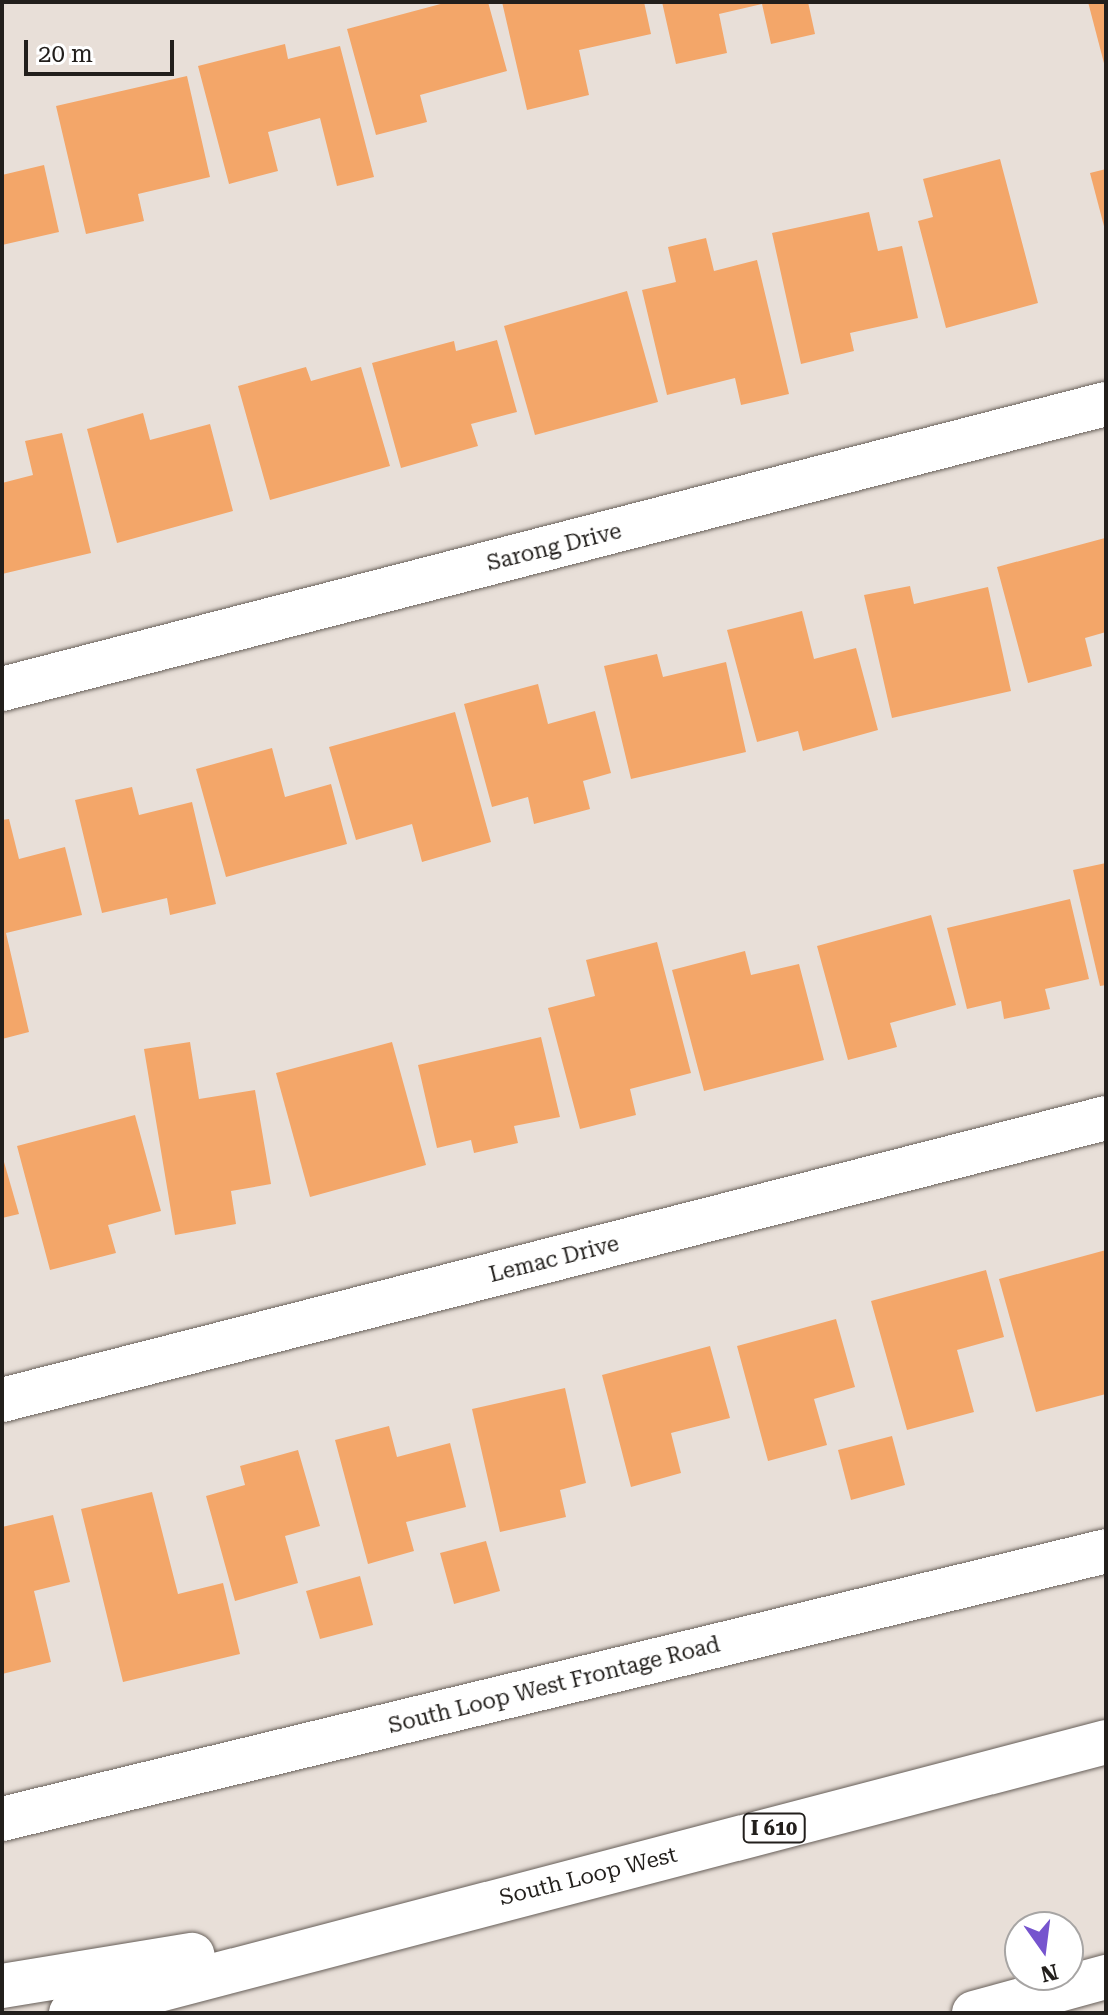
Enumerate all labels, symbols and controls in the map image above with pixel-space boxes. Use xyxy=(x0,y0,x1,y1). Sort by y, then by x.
scale bar xyxy=(28,24,178,74)
text: 20 m xyxy=(38,40,93,68)
street label: Sarong Drive xyxy=(484,518,624,576)
street label: Lemac Drive xyxy=(486,1230,622,1288)
street label: South Loop West Frontage Road xyxy=(385,1631,723,1739)
road number: I 610 xyxy=(742,1812,806,1844)
street label: South Loop West xyxy=(496,1841,680,1911)
north arrow xyxy=(1004,1911,1084,1991)
text: N xyxy=(1038,1959,1061,1987)

